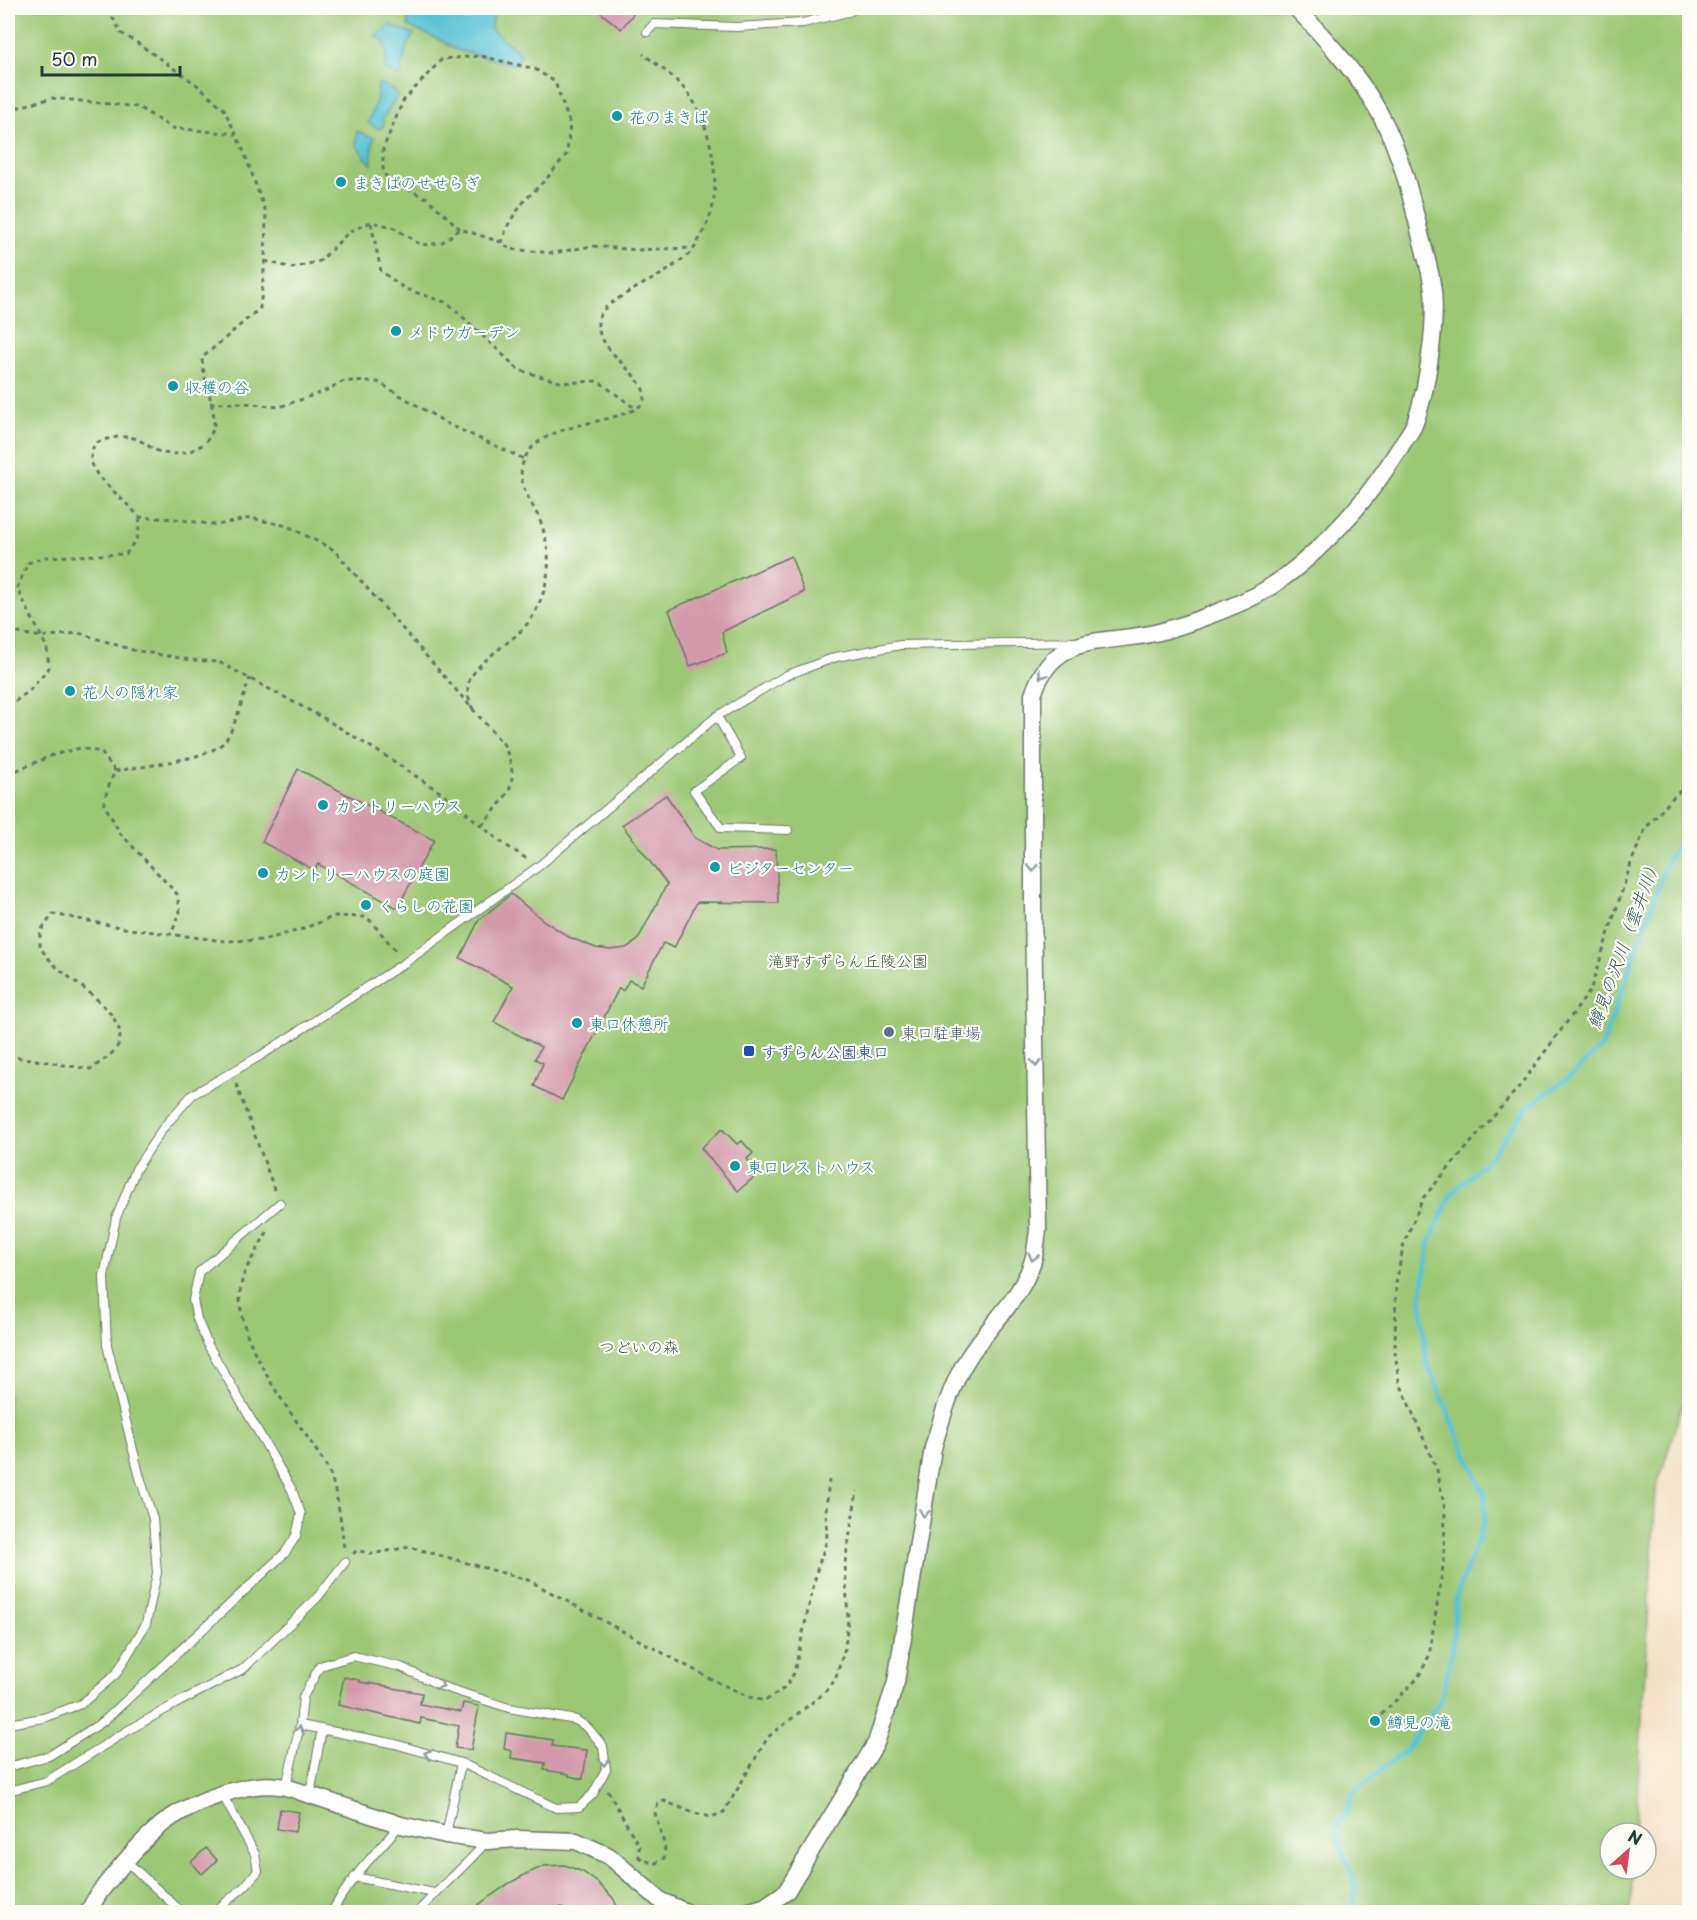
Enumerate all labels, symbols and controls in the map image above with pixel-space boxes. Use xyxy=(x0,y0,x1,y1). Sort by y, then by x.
scale bar xyxy=(42,39,180,77)
text: 50 m xyxy=(51,45,98,72)
place label: 花のまきば xyxy=(629,104,709,128)
marker: 花のまきば xyxy=(610,109,624,123)
place label: まきばのせせらぎ xyxy=(353,170,480,194)
marker: まきばのせせらぎ xyxy=(334,175,348,189)
place label: メドウガーデン xyxy=(408,319,520,343)
marker: メドウガーデン xyxy=(389,324,403,338)
place label: 収穫の谷 xyxy=(185,374,249,398)
marker: 収穫の谷 xyxy=(166,379,180,393)
one-way arrow xyxy=(1037,669,1049,679)
place label: 花人の隠れ家 xyxy=(82,679,178,703)
marker: 花人の隠れ家 xyxy=(63,684,77,698)
place label: カントリーハウス xyxy=(335,793,462,817)
marker: カントリーハウス xyxy=(316,798,330,812)
water label: 鱒見の沢川（雲井川） xyxy=(1580,854,1666,1032)
place label: ビジターセンター xyxy=(727,855,854,879)
marker: ビジターセンター xyxy=(708,860,722,874)
place label: カントリーハウスの庭園 xyxy=(275,861,450,885)
one-way arrow xyxy=(1027,863,1039,872)
marker: カントリーハウスの庭園 xyxy=(256,866,270,880)
place label: くらしの花園 xyxy=(378,893,474,917)
marker: くらしの花園 xyxy=(359,898,373,912)
park label: 滝野すずらん丘陵公園 xyxy=(768,948,928,972)
place label: 東口休憩所 xyxy=(589,1011,669,1035)
marker: 東口休憩所 xyxy=(570,1016,584,1030)
place label: 東口駐車場 xyxy=(901,1020,981,1044)
marker: 東口駐車場 xyxy=(882,1025,896,1039)
place label: すずらん公園東口 xyxy=(761,1039,889,1063)
marker: すずらん公園東口 xyxy=(742,1044,756,1058)
one-way arrow xyxy=(1030,1058,1043,1067)
place label: 東口レストハウス xyxy=(747,1154,875,1178)
marker: 東口レストハウス xyxy=(728,1159,742,1173)
one-way arrow xyxy=(1028,1252,1041,1262)
park label: つどいの森 xyxy=(599,1334,679,1358)
one-way arrow xyxy=(918,1508,930,1518)
one-way arrow xyxy=(433,1678,444,1690)
place label: 鱒見の滝 xyxy=(1387,1709,1451,1733)
marker: 鱒見の滝 xyxy=(1368,1714,1382,1728)
one-way arrow xyxy=(292,1725,305,1735)
one-way arrow xyxy=(423,1749,434,1761)
one-way arrow xyxy=(597,1758,610,1767)
north arrow xyxy=(1598,1821,1658,1881)
text: N xyxy=(1624,1823,1647,1850)

